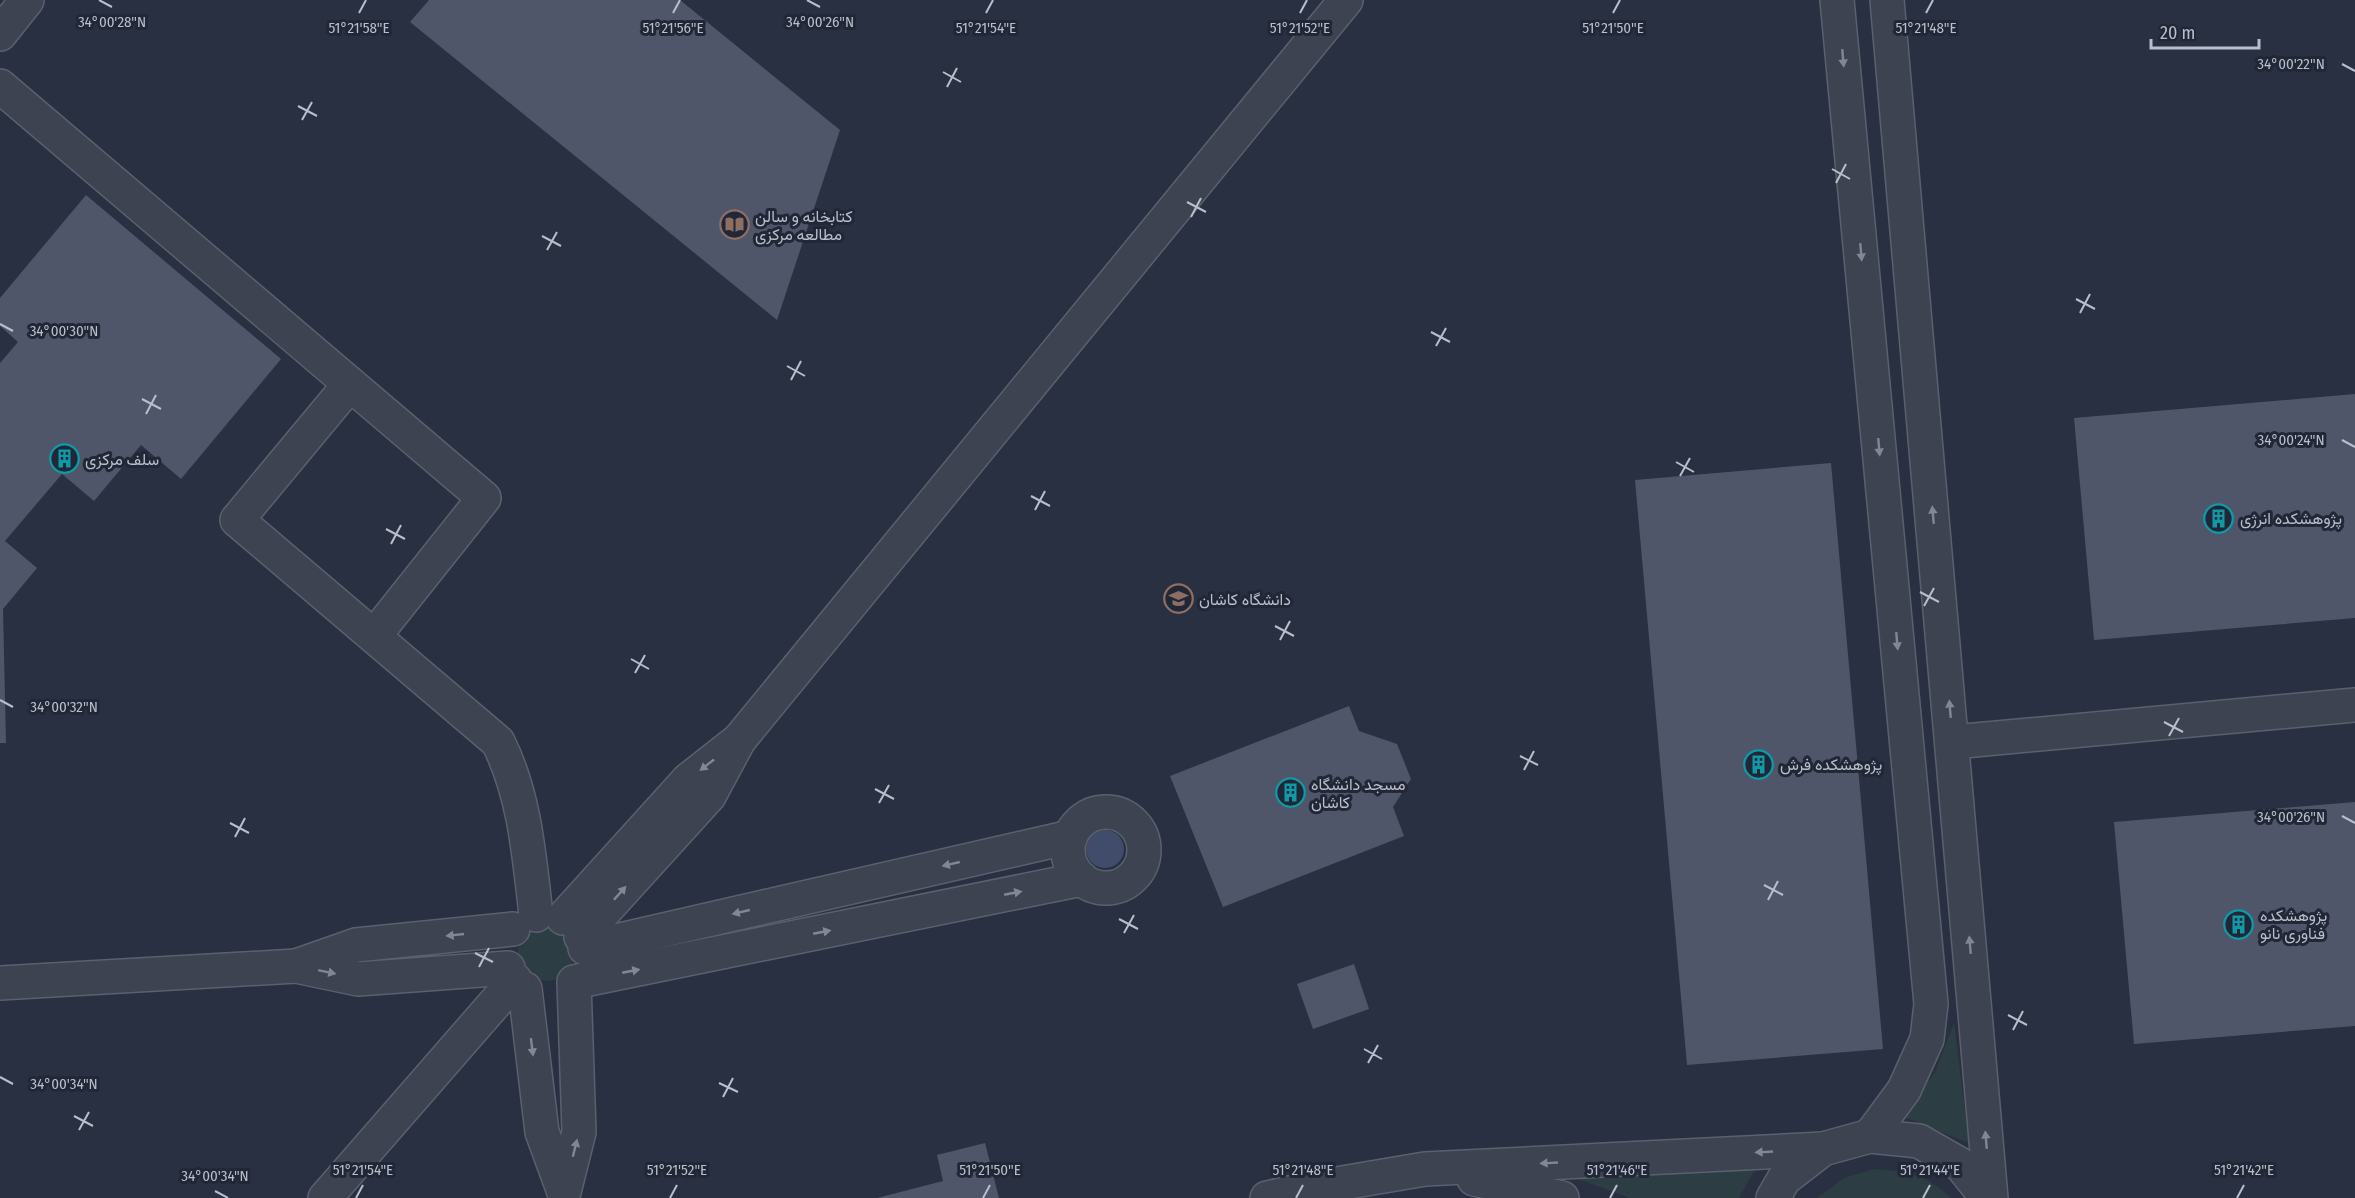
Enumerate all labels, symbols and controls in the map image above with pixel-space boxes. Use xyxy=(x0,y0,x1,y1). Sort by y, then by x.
scale bar xyxy=(2151,12,2259,50)
text: 34°00'28"N xyxy=(78,13,146,31)
text: 34°00'26"N xyxy=(786,13,854,31)
text: 51°21'58"E xyxy=(328,19,390,37)
text: 51°21'56"E xyxy=(643,19,703,37)
text: 51°21'54"E xyxy=(956,19,1016,37)
text: 51°21'52"E xyxy=(1270,19,1330,37)
text: 51°21'50"E xyxy=(1582,19,1644,37)
text: 51°21'48"E xyxy=(1896,19,1956,37)
text: 20 m xyxy=(2160,22,2195,44)
one-way arrow xyxy=(1838,49,1847,68)
text: 34°00'22"N xyxy=(2257,55,2325,73)
place label: کتابخانه و سالن مطالعه مرکزی xyxy=(755,207,853,245)
library icon: کتابخانه و سالن مطالعه مرکزی xyxy=(718,209,750,241)
one-way arrow xyxy=(1856,243,1866,262)
text: 34°00'30"N xyxy=(30,322,98,340)
text: 34°00'24"N xyxy=(2257,431,2325,449)
one-way arrow xyxy=(1874,437,1884,456)
building icon: سلف مرکزی xyxy=(48,443,80,475)
place label: سلف مرکزی xyxy=(85,450,159,470)
building icon: پژوهشکده انرژی xyxy=(2203,502,2235,534)
one-way arrow xyxy=(1928,505,1938,524)
place label: پژوهشکده انرژی xyxy=(2240,509,2342,530)
school or university icon: دانشگاه کاشان xyxy=(1162,583,1194,615)
place label: دانشگاه کاشان xyxy=(1199,590,1291,609)
one-way arrow xyxy=(1892,631,1902,650)
text: 34°00'32"N xyxy=(30,698,98,716)
one-way arrow xyxy=(1945,700,1955,719)
building icon: پژوهشکده فرش xyxy=(1743,748,1775,780)
place label: پژوهشکده فرش xyxy=(1780,755,1882,776)
one-way arrow xyxy=(699,759,714,771)
place label: مسجد دانشگاه کاشان xyxy=(1311,775,1405,812)
building icon: مسجد دانشگاه کاشان xyxy=(1274,777,1306,809)
text: 34°00'26"N xyxy=(2257,808,2325,826)
one-way arrow xyxy=(941,860,960,869)
one-way arrow xyxy=(613,886,627,901)
one-way arrow xyxy=(1004,888,1023,897)
place label: پژوهشکده فناوری نانو xyxy=(2260,906,2327,944)
one-way arrow xyxy=(731,908,750,918)
building icon: پژوهشکده فناوری نانو xyxy=(2223,908,2255,940)
one-way arrow xyxy=(813,927,832,936)
one-way arrow xyxy=(446,930,465,940)
one-way arrow xyxy=(1965,936,1975,955)
one-way arrow xyxy=(622,965,640,975)
one-way arrow xyxy=(317,968,336,978)
one-way arrow xyxy=(527,1038,537,1057)
text: 34°00'34"N xyxy=(30,1075,98,1093)
one-way arrow xyxy=(1981,1130,1991,1149)
one-way arrow xyxy=(571,1139,581,1157)
one-way arrow xyxy=(1755,1147,1774,1156)
one-way arrow xyxy=(1539,1158,1558,1167)
text: 51°21'54"E xyxy=(333,1161,393,1179)
text: 51°21'52"E xyxy=(647,1161,707,1179)
text: 51°21'50"E xyxy=(959,1161,1021,1179)
text: 51°21'48"E xyxy=(1273,1161,1333,1179)
text: 51°21'46"E xyxy=(1587,1161,1647,1179)
text: 51°21'44"E xyxy=(1900,1161,1960,1179)
text: 51°21'42"E xyxy=(2214,1161,2274,1179)
text: 34°00'34"N xyxy=(181,1167,249,1185)

